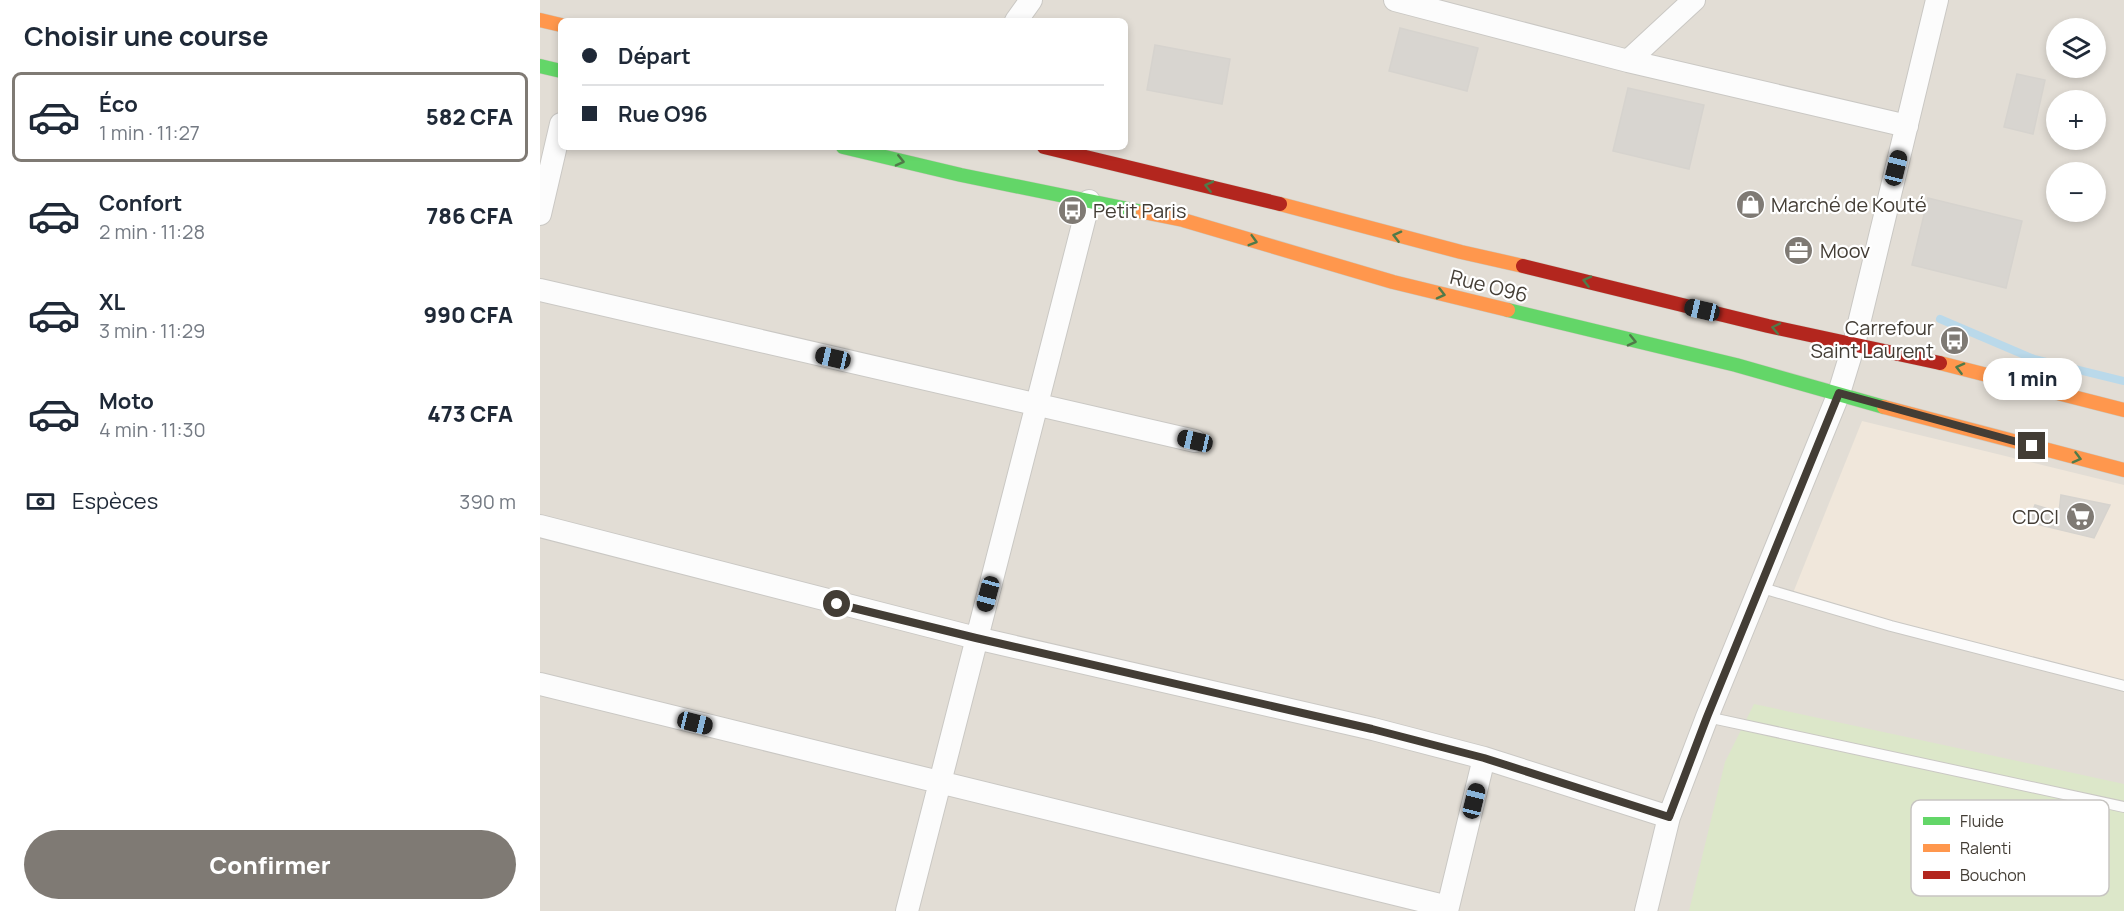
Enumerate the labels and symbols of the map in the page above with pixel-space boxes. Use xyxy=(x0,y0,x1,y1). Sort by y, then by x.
car xyxy=(1883,148,1909,188)
one-way arrow xyxy=(894,153,904,166)
one-way arrow xyxy=(1204,180,1214,193)
shop icon: Marché de Kouté xyxy=(1734,189,1766,221)
place label: Marché de Kouté xyxy=(1771,191,1927,218)
bus stop icon: Petit Paris xyxy=(1056,195,1088,227)
place label: Petit Paris xyxy=(1093,197,1187,224)
one-way arrow xyxy=(1392,231,1402,244)
one-way arrow xyxy=(1247,234,1258,246)
office icon: Moov xyxy=(1783,235,1815,267)
place label: Moov xyxy=(1820,237,1870,264)
street label: Rue O96 xyxy=(1447,263,1531,308)
one-way arrow xyxy=(1582,276,1592,289)
one-way arrow xyxy=(1436,286,1446,299)
car xyxy=(1682,297,1722,323)
place label: Carrefour Saint Laurent xyxy=(1811,314,1934,364)
one-way arrow xyxy=(1772,322,1782,335)
bus stop icon: Carrefour Saint Laurent xyxy=(1939,324,1971,356)
one-way arrow xyxy=(1627,333,1637,346)
car xyxy=(813,345,853,371)
callout: 1 min xyxy=(1982,359,2081,401)
one-way arrow xyxy=(1955,363,1965,376)
car xyxy=(1175,428,1215,454)
route end xyxy=(2018,432,2045,459)
one-way arrow xyxy=(2072,451,2082,464)
supermarket icon: CDCI xyxy=(2064,501,2096,533)
place label: CDCI xyxy=(2012,503,2059,530)
car xyxy=(975,574,1001,614)
route start xyxy=(823,590,850,617)
car xyxy=(675,710,715,736)
car xyxy=(1461,781,1487,821)
legend xyxy=(1911,800,2109,896)
text: Fluide xyxy=(1960,810,2004,832)
text: Ralenti xyxy=(1960,837,2011,859)
text: Bouchon xyxy=(1960,864,2026,886)

